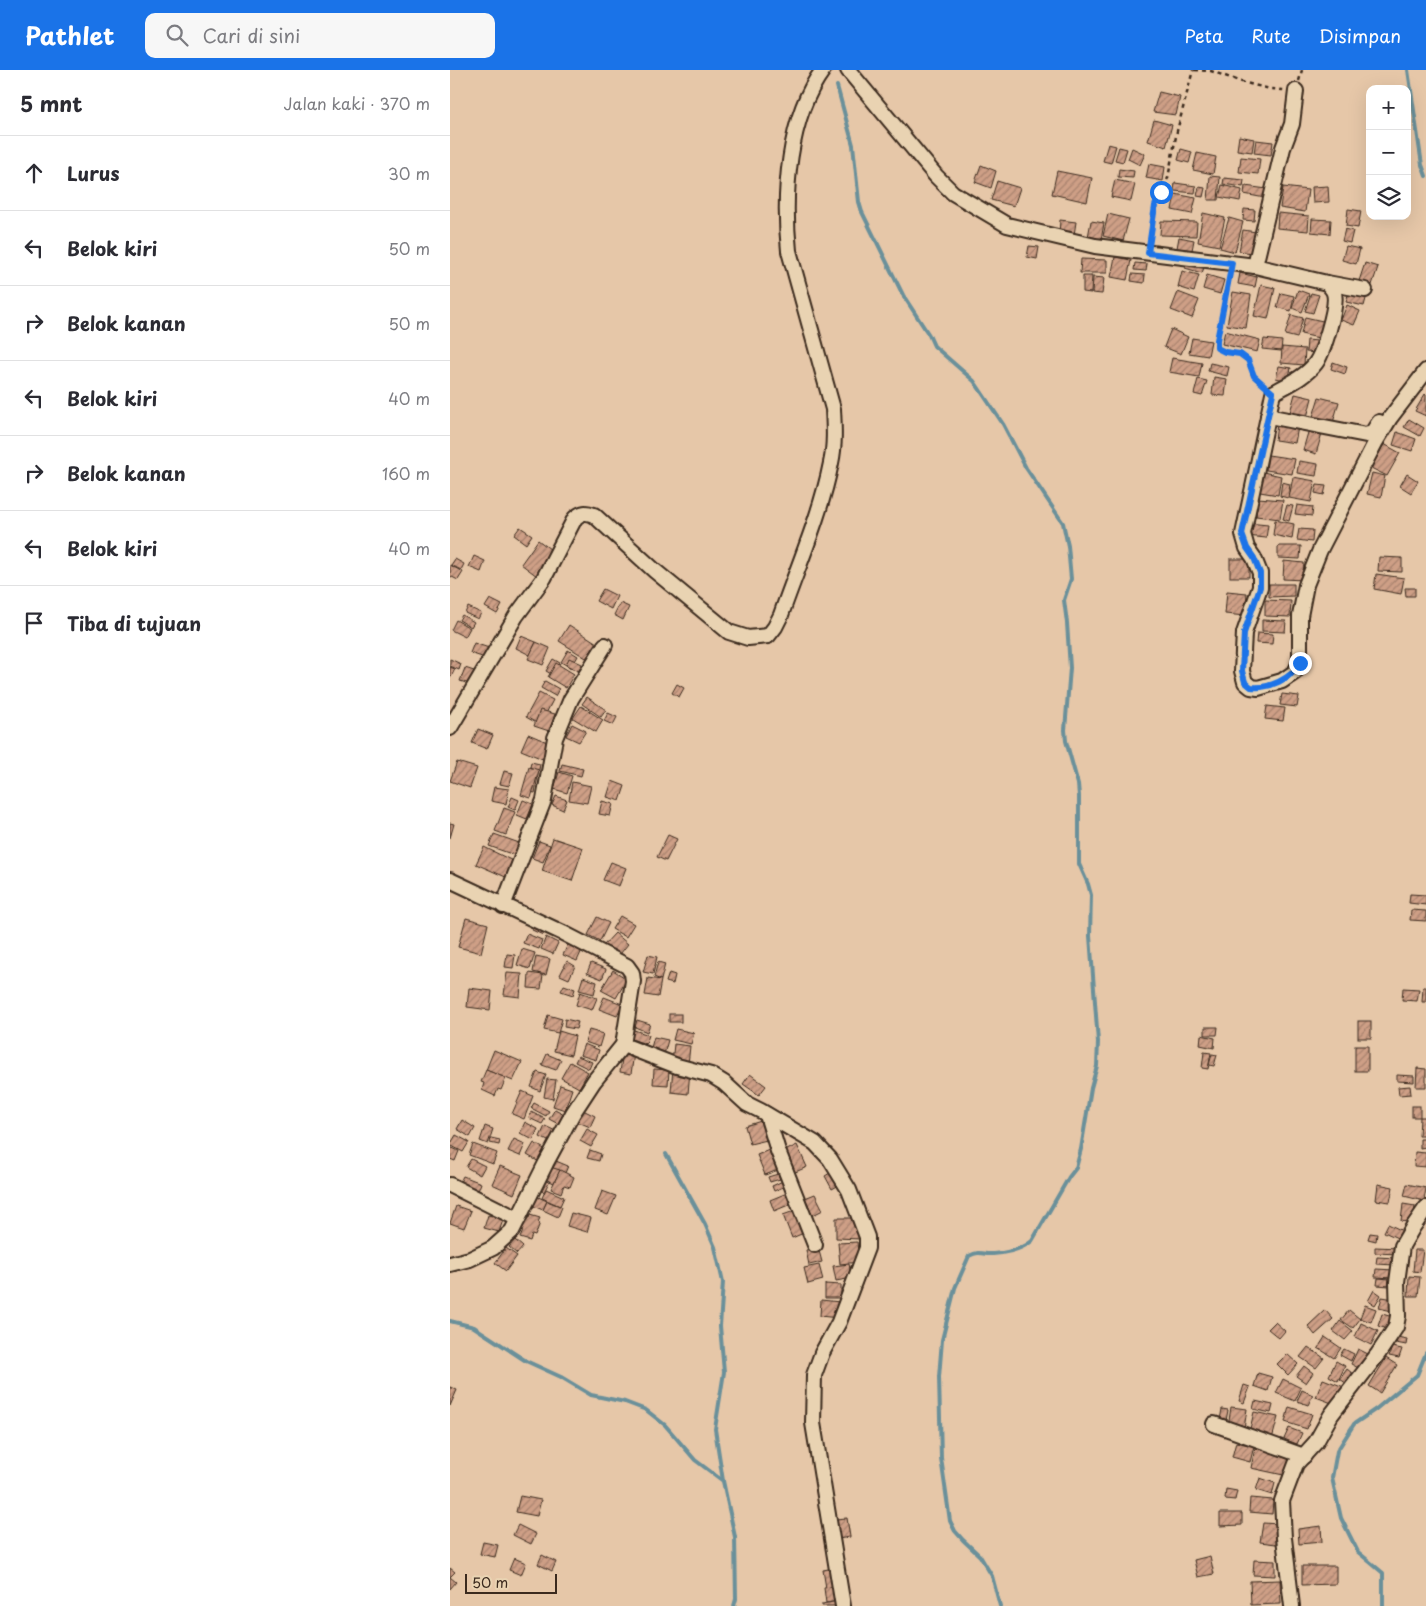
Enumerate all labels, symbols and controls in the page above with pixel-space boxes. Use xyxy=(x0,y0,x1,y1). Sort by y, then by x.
search box xyxy=(145,13,495,58)
text: Pathlet xyxy=(25,17,115,53)
icon: search xyxy=(163,21,191,49)
text: Cari di sini xyxy=(203,21,300,49)
text: Peta xyxy=(1184,22,1223,49)
text: Rute xyxy=(1251,22,1291,49)
text: Disimpan xyxy=(1319,22,1401,49)
map controls xyxy=(1366,85,1411,220)
button: + xyxy=(1366,85,1411,130)
text: 5 mnt xyxy=(20,87,83,119)
text: Jalan kaki · 370 m xyxy=(284,91,430,115)
button: − xyxy=(1366,130,1411,175)
icon: ahead xyxy=(20,159,48,187)
text: Lurus xyxy=(67,159,120,187)
text: 30 m xyxy=(388,161,430,185)
button: layers xyxy=(1366,175,1411,220)
route start xyxy=(1150,181,1173,204)
icon: left xyxy=(20,234,48,262)
text: Belok kiri xyxy=(67,234,157,262)
text: 50 m xyxy=(389,236,430,260)
icon: right xyxy=(20,309,48,337)
text: Belok kanan xyxy=(67,309,186,337)
text: 50 m xyxy=(389,311,430,335)
icon: left xyxy=(20,384,48,412)
text: Belok kiri xyxy=(67,384,157,412)
text: 40 m xyxy=(388,386,430,410)
icon: right xyxy=(20,459,48,487)
text: Belok kanan xyxy=(67,459,186,487)
text: 160 m xyxy=(382,461,430,485)
icon: left xyxy=(20,534,48,562)
text: Belok kiri xyxy=(67,534,157,562)
text: 40 m xyxy=(388,536,430,560)
icon: arrive xyxy=(20,609,48,637)
text: Tiba di tujuan xyxy=(67,609,201,637)
route end xyxy=(1289,652,1312,675)
scale bar xyxy=(465,1571,558,1594)
text: 50 m xyxy=(472,1572,508,1593)

